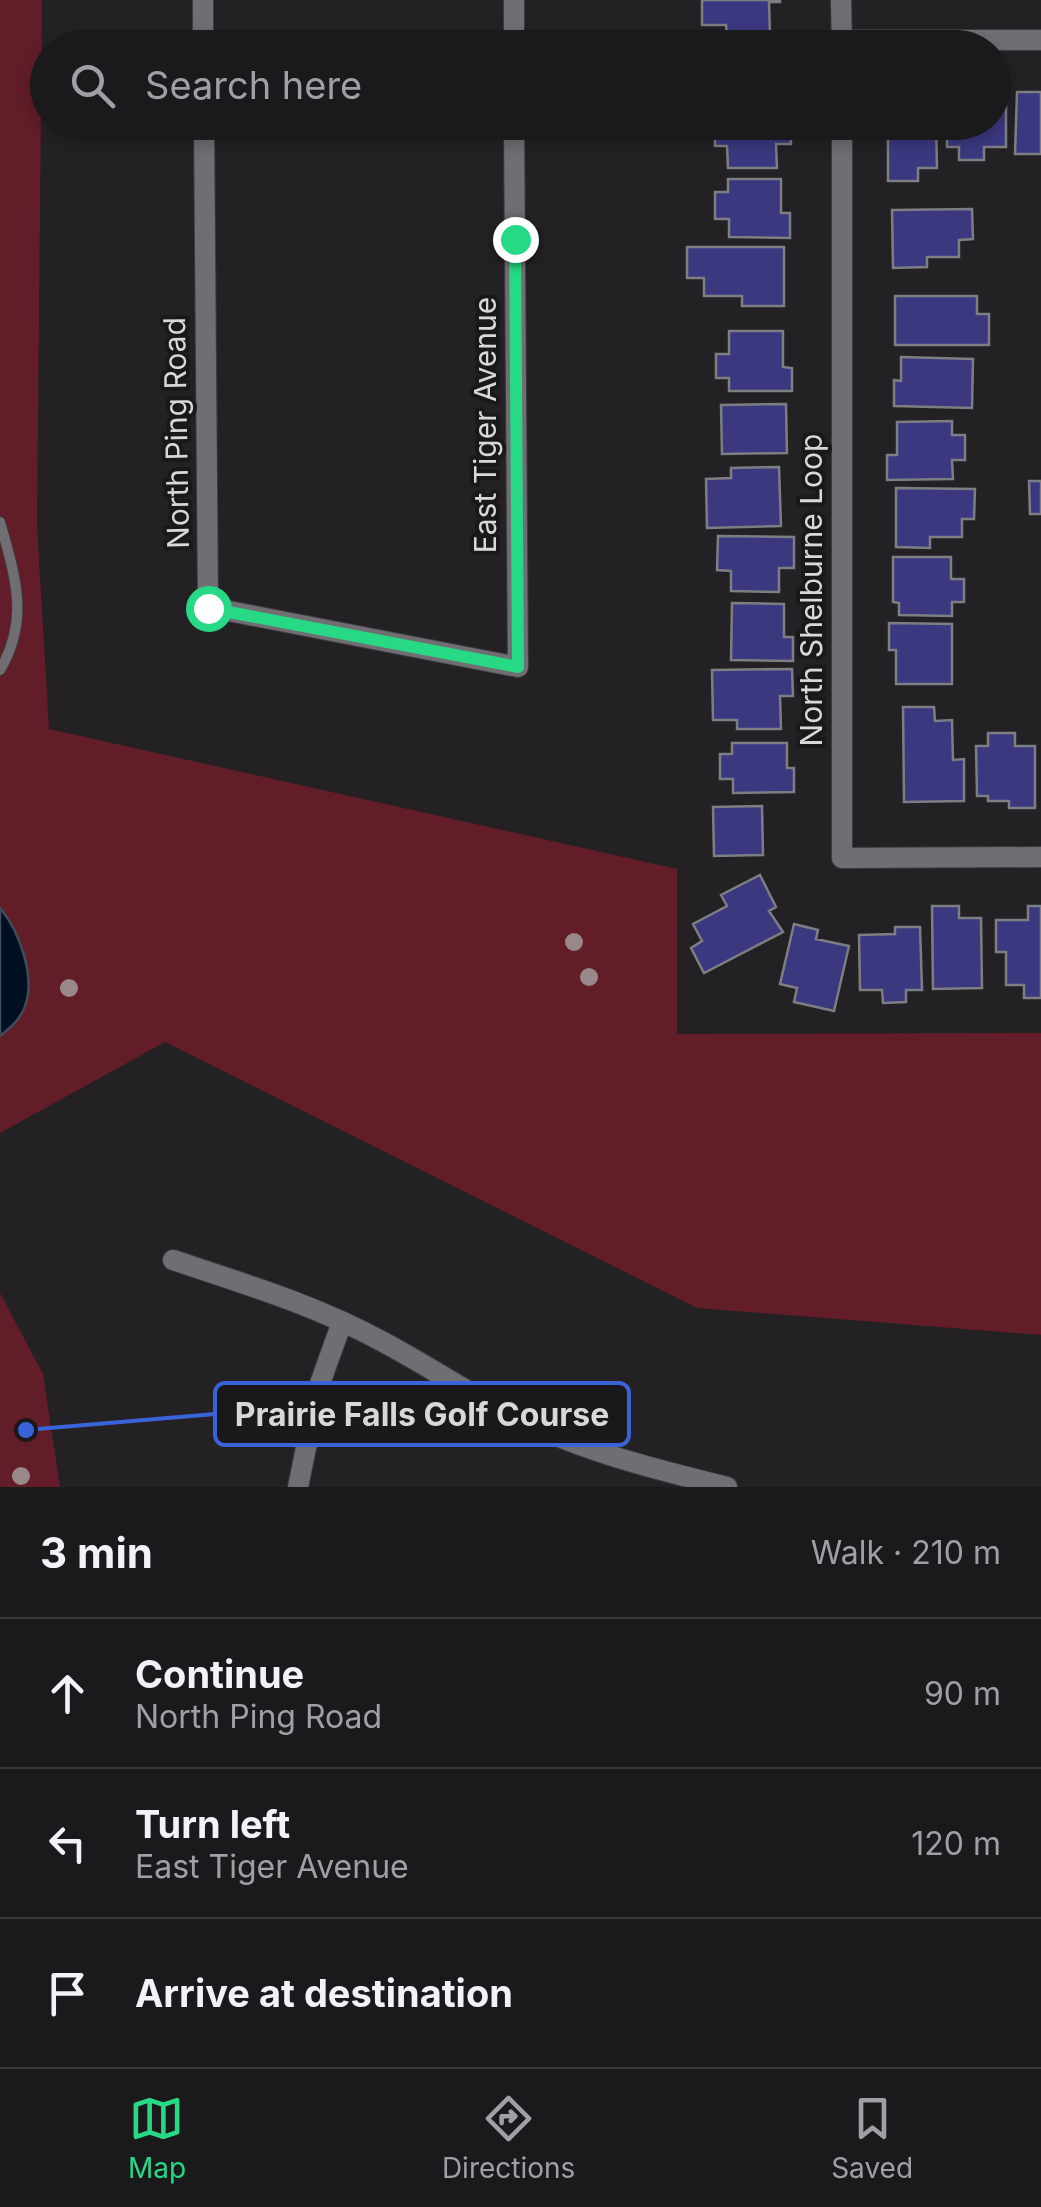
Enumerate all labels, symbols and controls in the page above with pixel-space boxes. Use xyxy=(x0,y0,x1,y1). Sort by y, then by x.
search box xyxy=(30,30,1011,140)
icon: search xyxy=(65,58,120,113)
text: Search here xyxy=(145,62,362,108)
route end xyxy=(493,217,539,263)
street label: East Tiger Avenue xyxy=(467,297,503,553)
street label: North Ping Road xyxy=(156,317,196,549)
street label: North Shelburne Loop xyxy=(793,434,829,746)
route start xyxy=(186,586,232,632)
callout: Prairie Falls Golf Course xyxy=(215,1383,629,1445)
text: Prairie Falls Golf Course xyxy=(235,1395,609,1434)
text: 3 min xyxy=(40,1527,153,1578)
text: Walk · 210 m xyxy=(811,1533,1001,1572)
text: Continue xyxy=(135,1651,304,1697)
icon: ahead xyxy=(40,1666,95,1721)
text: 90 m xyxy=(924,1674,1001,1713)
text: North Ping Road xyxy=(135,1697,382,1736)
text: Turn left xyxy=(135,1801,290,1847)
icon: left xyxy=(40,1816,95,1871)
text: 120 m xyxy=(911,1824,1001,1863)
text: East Tiger Avenue xyxy=(135,1847,409,1886)
icon: arrive xyxy=(40,1966,95,2021)
text: Arrive at destination xyxy=(135,1970,513,2016)
tab: Map xyxy=(128,2091,186,2185)
tab: Directions xyxy=(442,2091,575,2185)
tab: Saved xyxy=(831,2091,913,2185)

